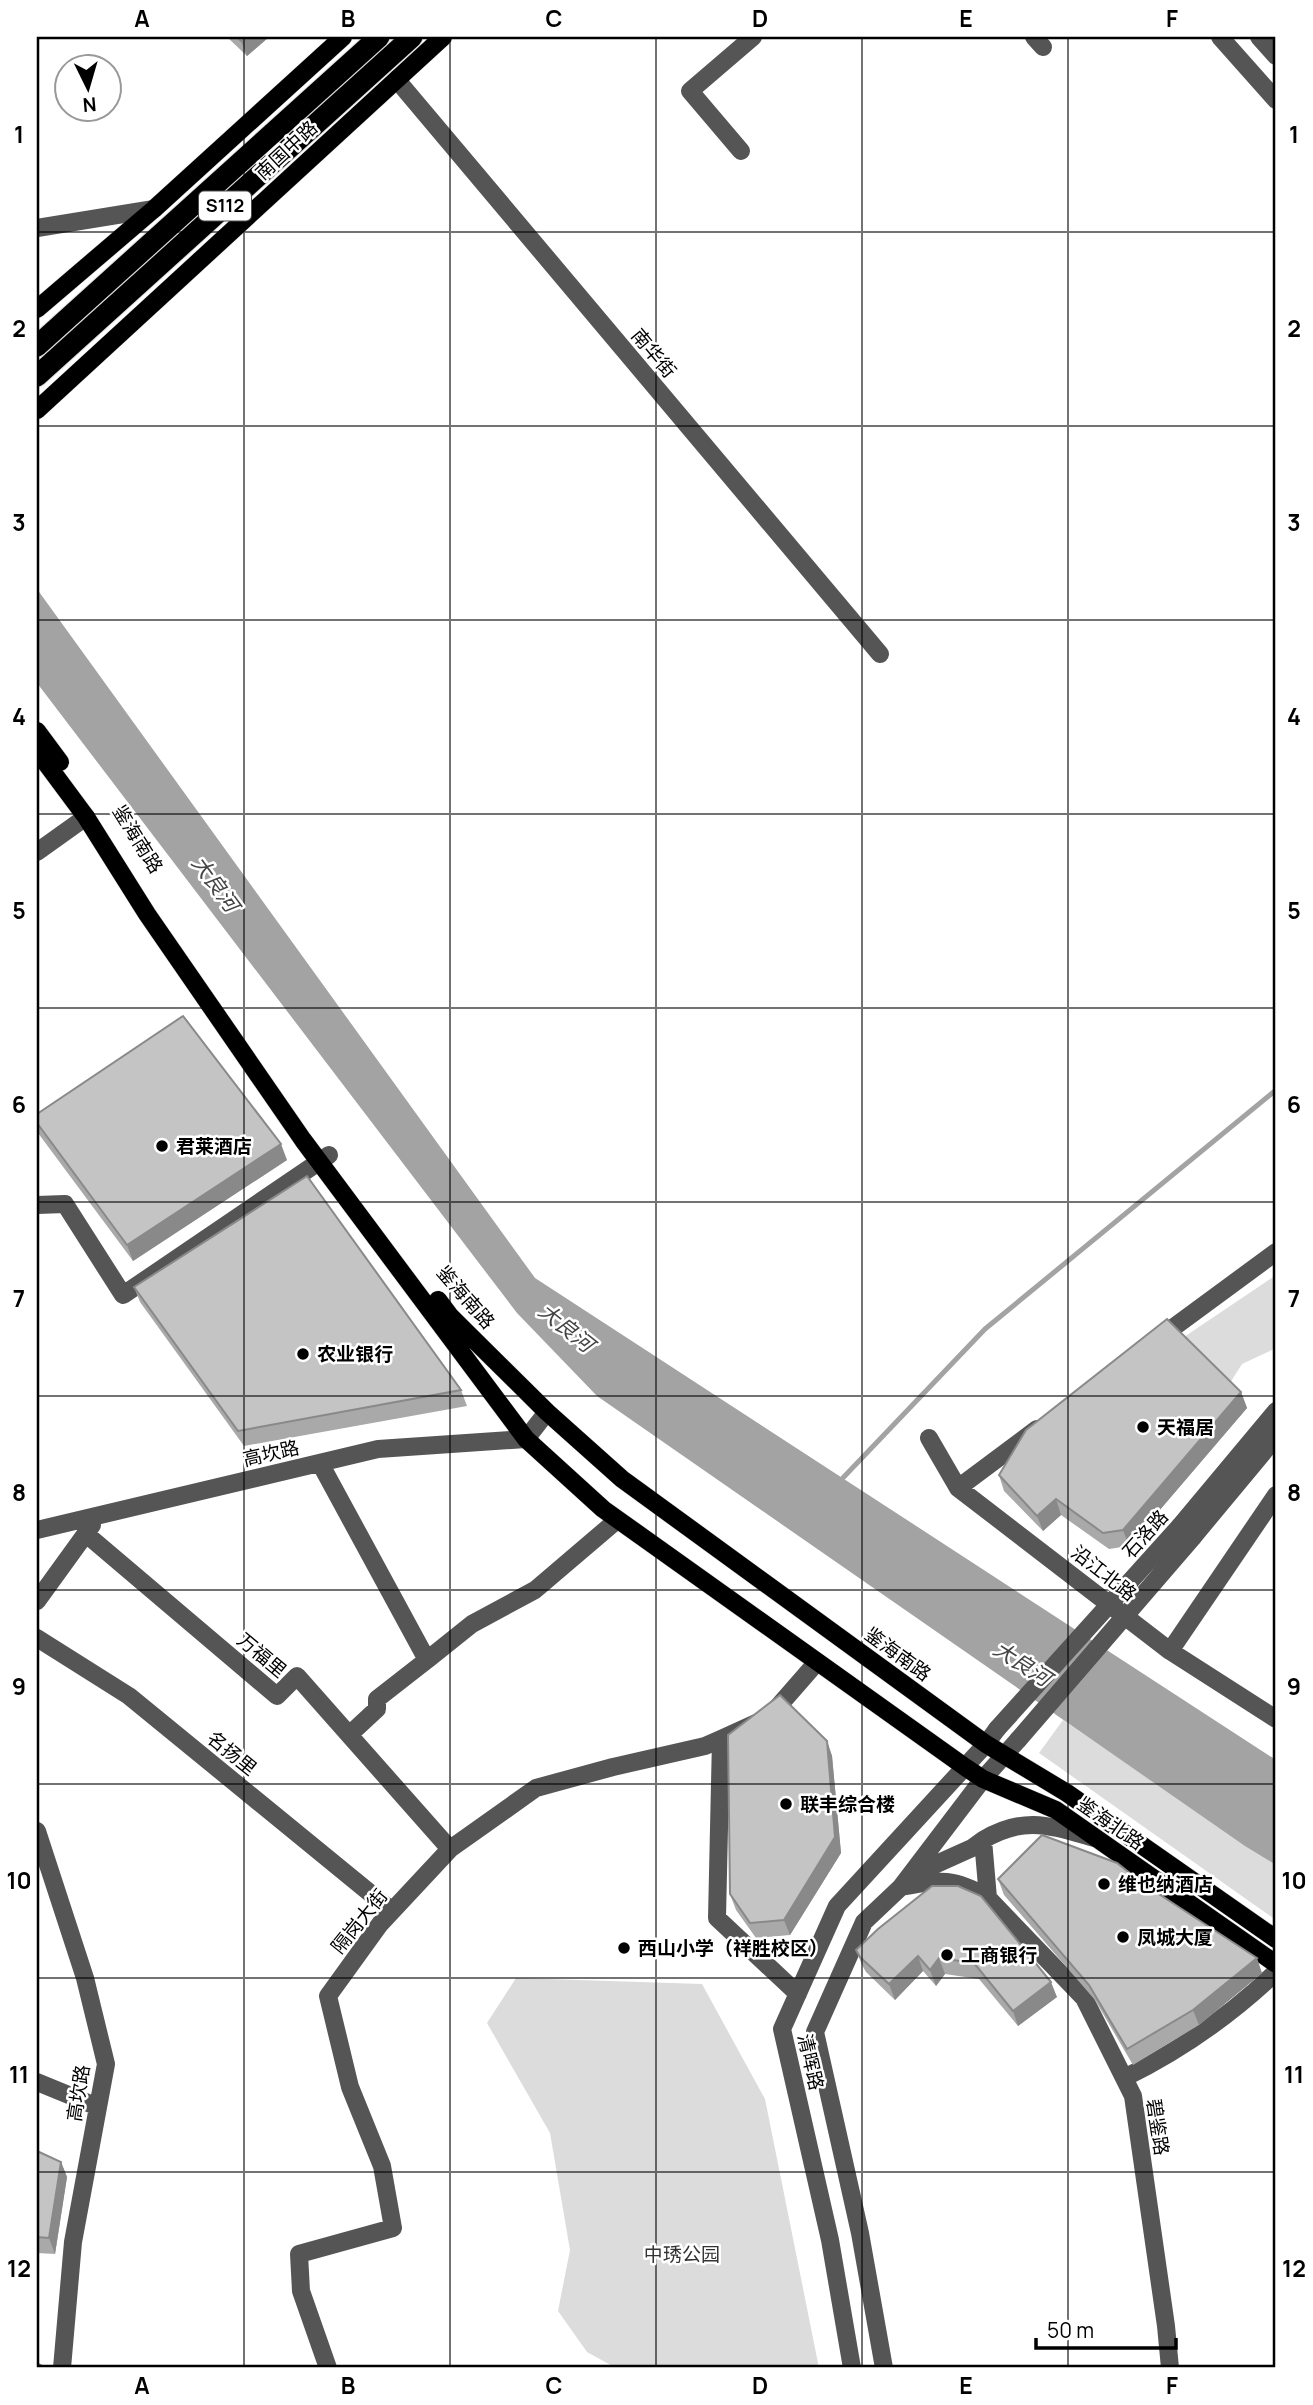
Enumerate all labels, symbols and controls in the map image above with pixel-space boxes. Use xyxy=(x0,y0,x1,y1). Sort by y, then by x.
text: A xyxy=(134,2,150,34)
text: B xyxy=(341,2,355,34)
text: C xyxy=(546,2,563,34)
text: D xyxy=(752,2,768,34)
text: E xyxy=(959,2,973,34)
text: F xyxy=(1166,2,1178,34)
north arrow xyxy=(52,52,122,122)
text: N xyxy=(82,91,97,118)
street label: 南国中路 xyxy=(249,115,323,185)
text: 1 xyxy=(14,118,24,150)
text: 1 xyxy=(1289,118,1299,150)
road number: S112 xyxy=(199,191,251,220)
text: 2 xyxy=(12,312,26,344)
text: 2 xyxy=(1287,312,1301,344)
street label: 南华街 xyxy=(626,323,682,383)
text: 3 xyxy=(12,506,26,538)
text: 3 xyxy=(1287,506,1301,538)
text: 4 xyxy=(12,700,26,732)
text: 4 xyxy=(1287,700,1301,732)
street label: 鉴海南路 xyxy=(107,800,169,878)
water label: 大良河 xyxy=(186,850,248,920)
text: 5 xyxy=(12,894,26,926)
text: 5 xyxy=(1287,894,1301,926)
text: 6 xyxy=(12,1088,26,1120)
text: 6 xyxy=(1287,1088,1301,1120)
place label: 君莱酒店 xyxy=(176,1133,252,1159)
marker: 君莱酒店 xyxy=(154,1138,170,1154)
street label: 鉴海南路 xyxy=(431,1260,501,1334)
text: 7 xyxy=(13,1282,25,1314)
text: 7 xyxy=(1288,1282,1300,1314)
water label: 大良河 xyxy=(533,1297,603,1360)
place label: 农业银行 xyxy=(317,1341,393,1367)
marker: 农业银行 xyxy=(295,1346,311,1362)
place label: 天福居 xyxy=(1157,1414,1214,1440)
marker: 天福居 xyxy=(1135,1419,1151,1435)
street label: 高坎路 xyxy=(240,1434,302,1472)
text: 8 xyxy=(12,1476,26,1508)
text: 8 xyxy=(1287,1476,1301,1508)
street label: 石洛路 xyxy=(1116,1504,1174,1564)
street label: 沿江北路 xyxy=(1066,1539,1142,1607)
street label: 鉴海南路 xyxy=(860,1621,936,1687)
street label: 万福里 xyxy=(232,1627,292,1683)
water label: 大良河 xyxy=(989,1634,1060,1694)
text: 9 xyxy=(12,1670,26,1702)
text: 9 xyxy=(1287,1670,1301,1702)
street label: 名扬里 xyxy=(202,1725,262,1781)
place label: 联丰综合楼 xyxy=(800,1791,895,1817)
street label: 鉴海北路 xyxy=(1072,1791,1150,1855)
marker: 联丰综合楼 xyxy=(778,1796,794,1812)
text: 10 xyxy=(6,1864,32,1896)
text: 10 xyxy=(1281,1864,1307,1896)
place label: 维也纳酒店 xyxy=(1118,1871,1213,1897)
marker: 维也纳酒店 xyxy=(1096,1876,1112,1892)
street label: 隔岗大街 xyxy=(325,1883,393,1959)
place label: 凤城大厦 xyxy=(1137,1924,1213,1950)
marker: 凤城大厦 xyxy=(1115,1929,1131,1945)
place label: 西山小学（祥胜校区） xyxy=(638,1935,828,1961)
marker: 西山小学（祥胜校区） xyxy=(616,1940,632,1956)
place label: 工商银行 xyxy=(961,1942,1037,1968)
marker: 工商银行 xyxy=(939,1947,955,1963)
street label: 清晖路 xyxy=(792,2031,830,2093)
text: 11 xyxy=(9,2058,29,2090)
text: 11 xyxy=(1284,2058,1304,2090)
street label: 高坎路 xyxy=(61,2063,95,2123)
street label: 碧鉴路 xyxy=(1141,2097,1175,2157)
park label: 中琇公园 xyxy=(644,2241,720,2267)
text: 12 xyxy=(7,2252,31,2284)
text: 12 xyxy=(1282,2252,1306,2284)
scale bar xyxy=(1036,2307,1176,2351)
text: 50 m xyxy=(1047,2316,1094,2344)
text: A xyxy=(134,2369,150,2401)
text: B xyxy=(341,2369,355,2401)
text: C xyxy=(546,2369,563,2401)
text: D xyxy=(752,2369,768,2401)
text: E xyxy=(959,2369,973,2401)
text: F xyxy=(1166,2369,1178,2401)

